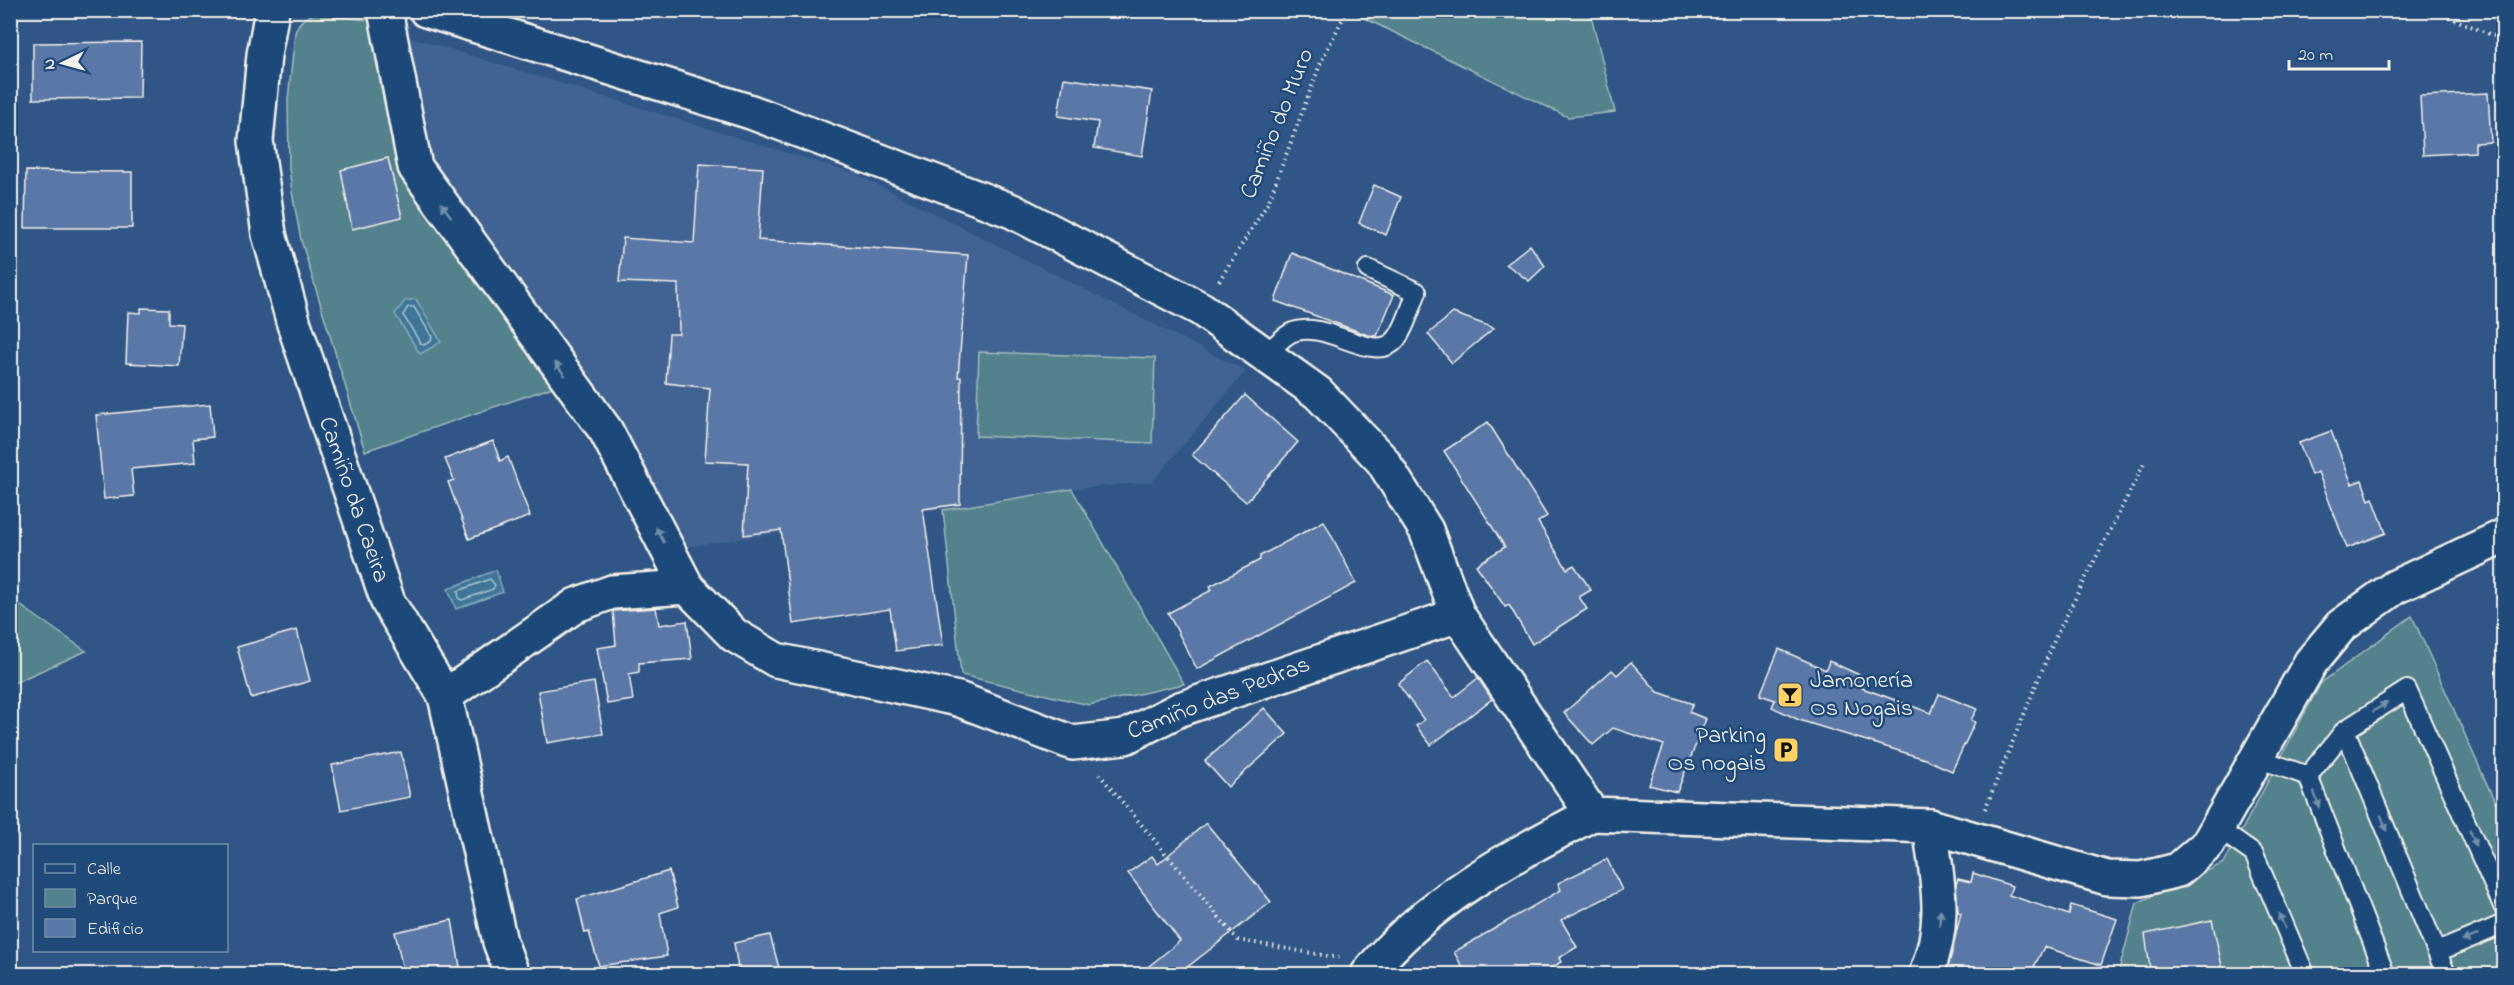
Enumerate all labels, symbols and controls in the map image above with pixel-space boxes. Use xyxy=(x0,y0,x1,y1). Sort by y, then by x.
north arrow xyxy=(33,33,93,93)
scale bar xyxy=(2289,33,2390,71)
street label: Camiño do Muro xyxy=(1232,43,1324,205)
text: 20 m xyxy=(2298,43,2333,69)
text: N xyxy=(38,58,62,71)
one-way arrow xyxy=(440,203,452,219)
one-way arrow xyxy=(554,361,566,376)
street label: Camiño da Caeira xyxy=(308,412,398,588)
one-way arrow xyxy=(655,526,665,543)
street label: Camiño das Pedras xyxy=(1122,648,1316,750)
place label: Jamonería Os Nogais xyxy=(1810,664,1913,727)
bar icon: Jamonería Os Nogais xyxy=(1775,680,1805,710)
one-way arrow xyxy=(2372,702,2388,713)
place label: Parking Os nogais xyxy=(1667,719,1766,782)
parking icon: Parking Os nogais xyxy=(1771,735,1801,765)
one-way arrow xyxy=(2312,791,2322,809)
one-way arrow xyxy=(2379,814,2389,832)
one-way arrow xyxy=(2468,830,2478,848)
legend xyxy=(33,844,228,952)
text: Calle xyxy=(87,857,122,883)
text: Parque xyxy=(87,887,138,913)
one-way arrow xyxy=(1935,909,1945,928)
one-way arrow xyxy=(2277,911,2287,929)
text: Edificio xyxy=(87,917,143,943)
one-way arrow xyxy=(2461,933,2479,943)

